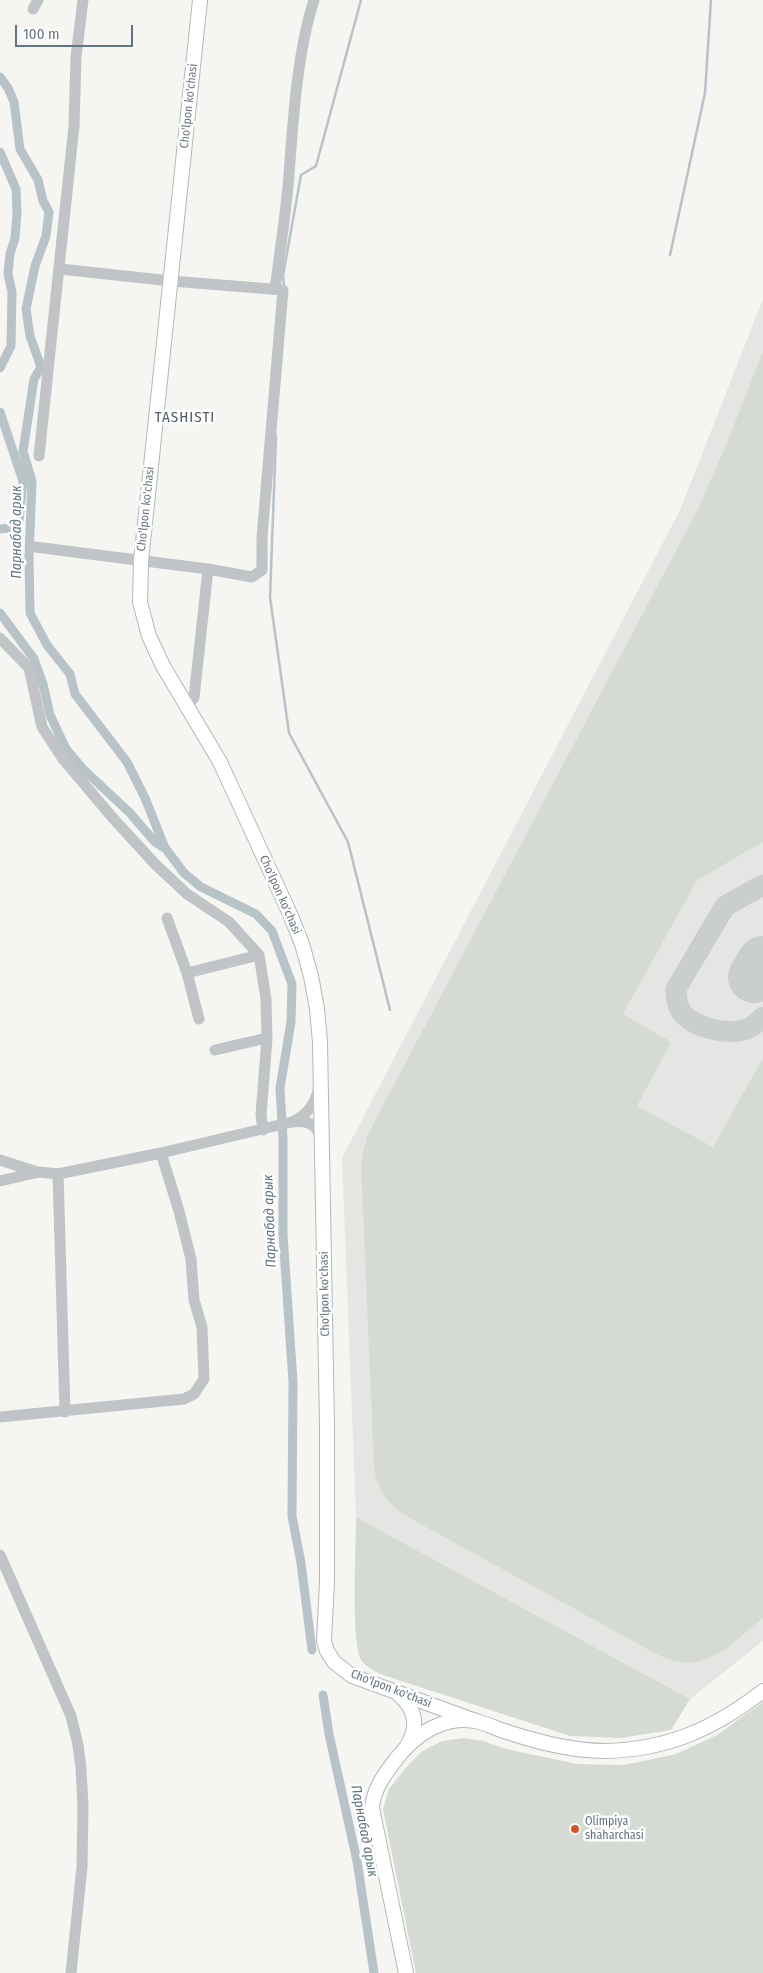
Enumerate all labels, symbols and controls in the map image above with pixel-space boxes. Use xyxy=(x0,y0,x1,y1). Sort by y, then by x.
scale bar xyxy=(18,15,135,47)
text: 100 m xyxy=(23,25,60,43)
street label: Cho'lpon ko'chasi xyxy=(177,63,201,149)
district label: TASHISTI xyxy=(154,409,216,427)
street label: Cho'lpon ko'chasi xyxy=(134,466,158,552)
water label: Парнабад арык xyxy=(9,485,25,579)
street label: Cho'lpon ko'chasi xyxy=(256,853,304,937)
water label: Парнабад арык xyxy=(260,1174,280,1268)
street label: Cho'lpon ko'chasi xyxy=(317,1251,333,1337)
street label: Cho'lpon ko'chasi xyxy=(349,1667,433,1711)
water label: Парнабад арык xyxy=(347,1784,381,1878)
place label: Olimpiya shaharchasi xyxy=(585,1815,644,1843)
marker: Olimpiya shaharchasi xyxy=(569,1823,581,1835)

